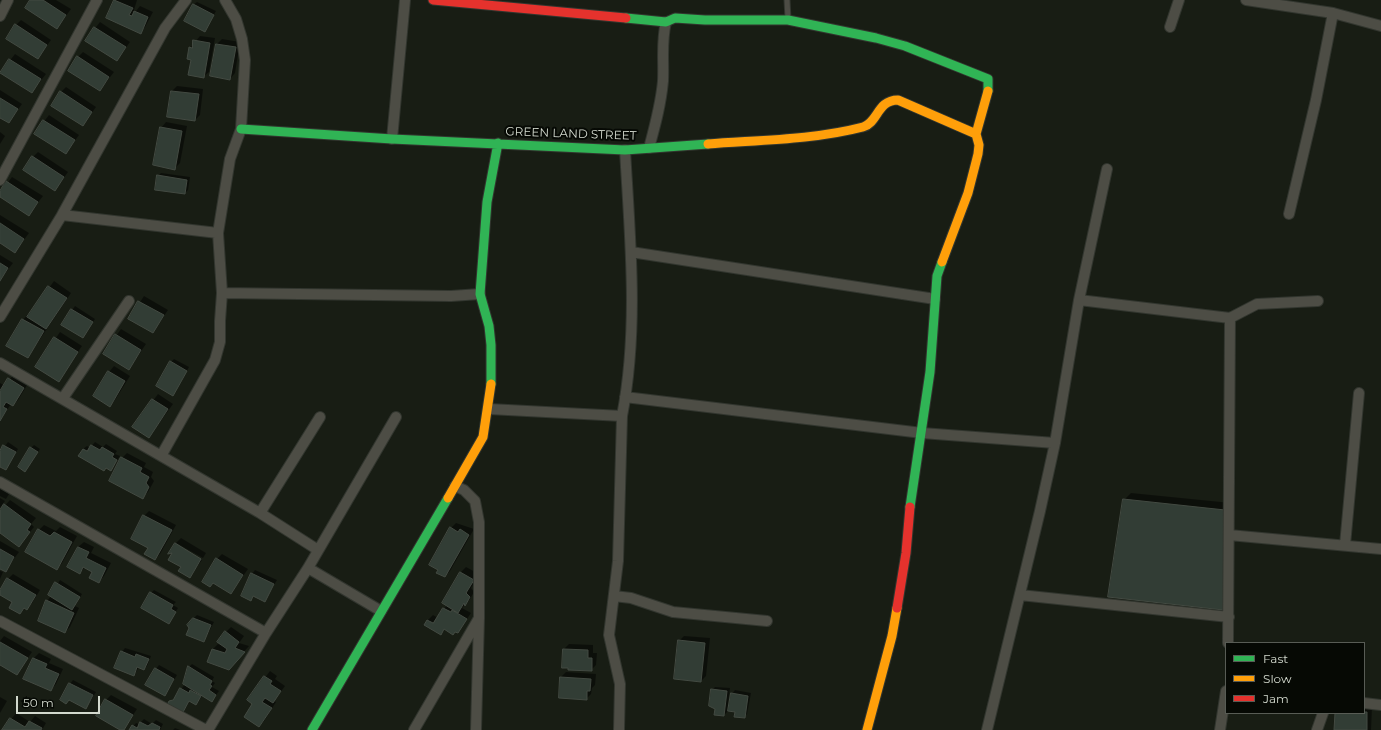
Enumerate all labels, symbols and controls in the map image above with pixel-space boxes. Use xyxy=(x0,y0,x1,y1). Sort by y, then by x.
street label: GREEN LAND STREET xyxy=(505,125,637,143)
legend xyxy=(1225,642,1365,714)
text: Fast xyxy=(1263,651,1288,666)
text: Slow xyxy=(1263,671,1292,686)
scale bar xyxy=(18,688,102,714)
text: Jam xyxy=(1263,691,1289,706)
text: 50 m xyxy=(23,695,54,710)

